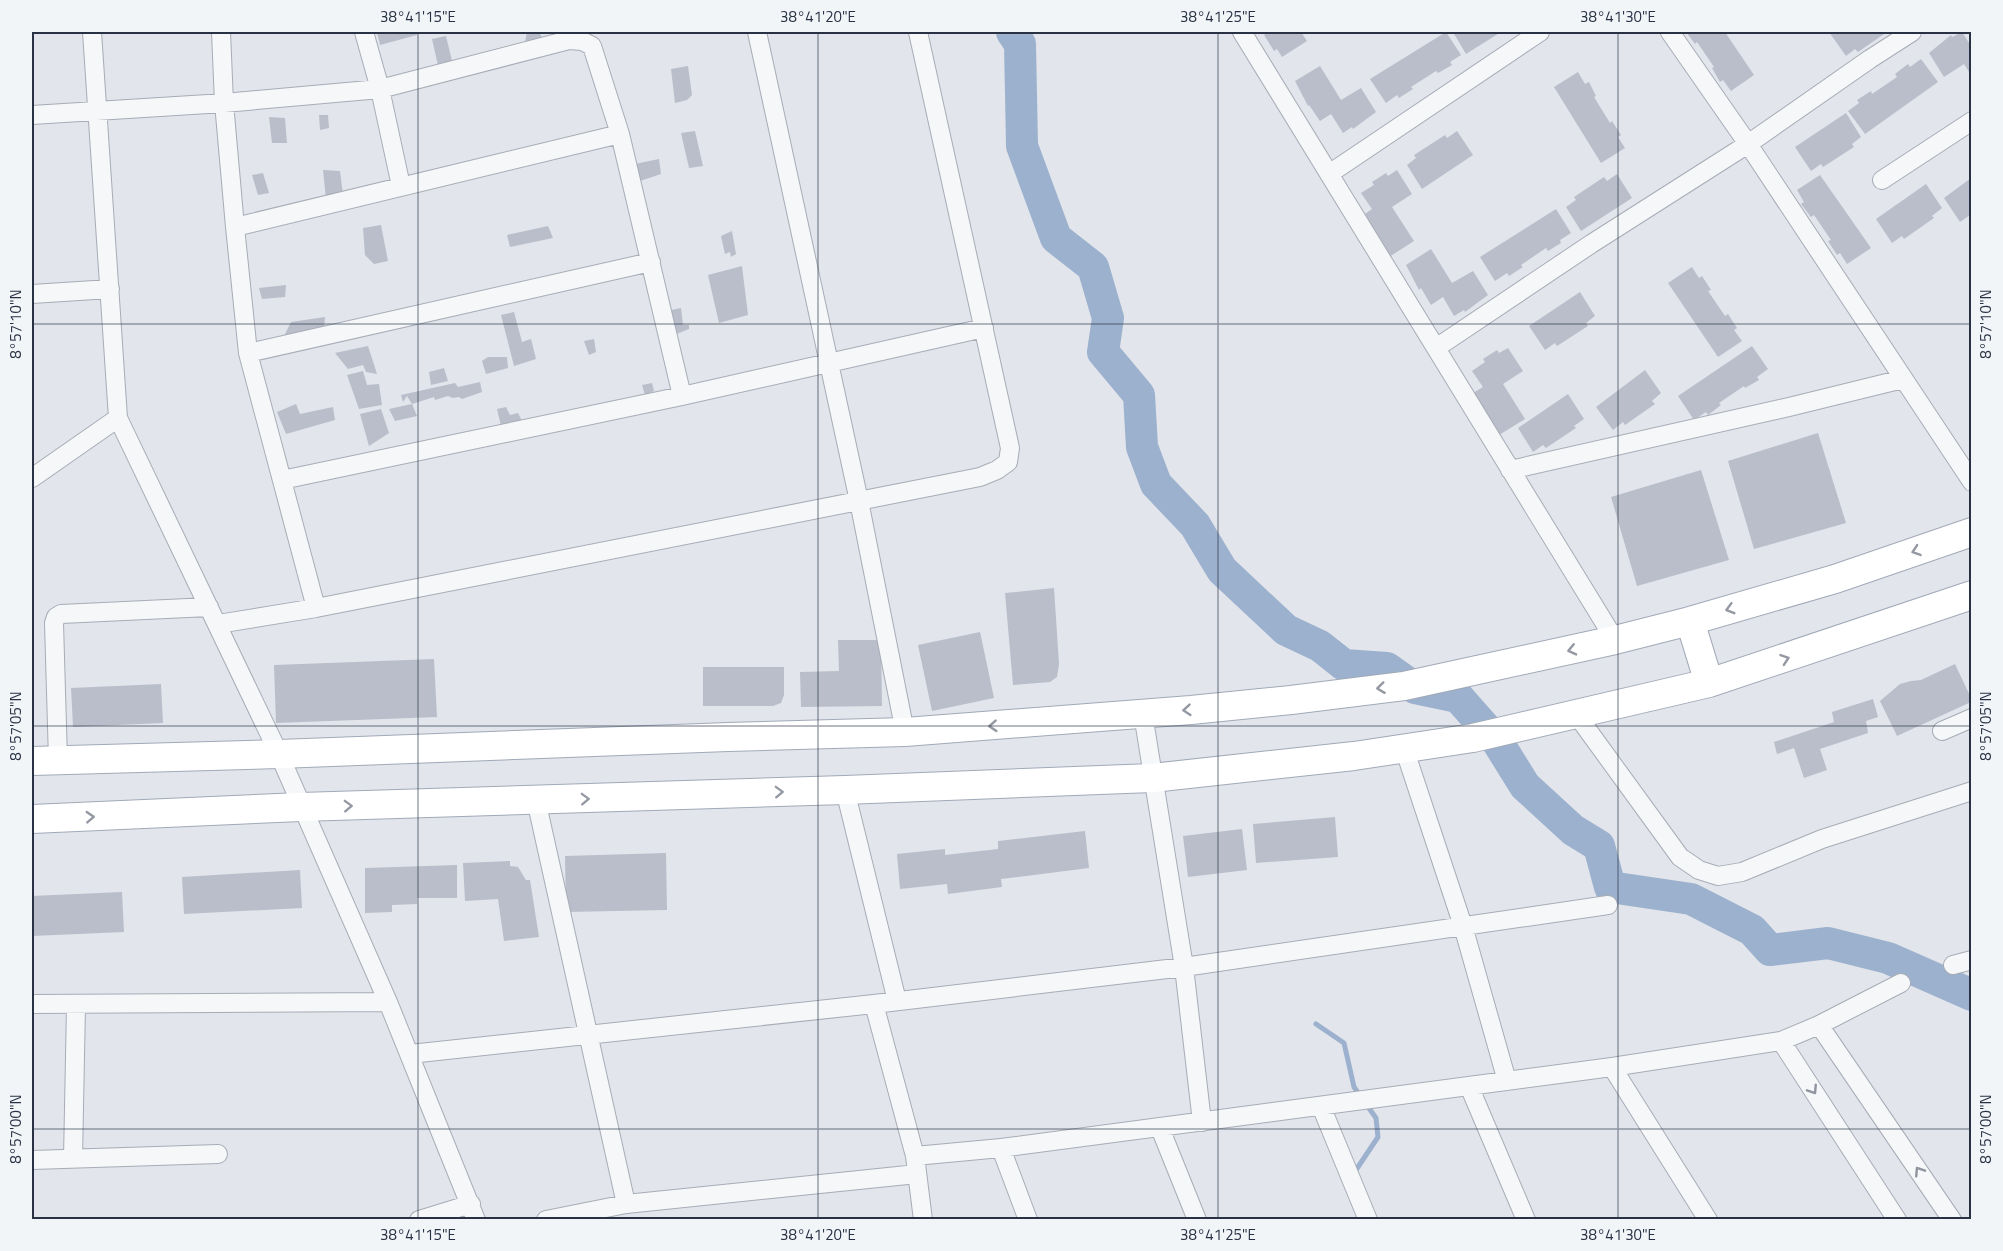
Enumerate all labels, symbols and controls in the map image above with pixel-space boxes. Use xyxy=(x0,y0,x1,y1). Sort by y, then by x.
text: 38°41'15"E xyxy=(380,5,456,28)
text: 38°41'20"E xyxy=(780,5,856,28)
text: 38°41'25"E xyxy=(1180,5,1256,28)
text: 38°41'30"E xyxy=(1580,5,1656,28)
text: 8°57'10"N xyxy=(4,289,27,359)
text: 8°57'10"N xyxy=(1974,289,1997,359)
one-way arrow xyxy=(1911,543,1922,556)
one-way arrow xyxy=(1725,602,1736,614)
one-way arrow xyxy=(1567,643,1577,656)
one-way arrow xyxy=(1779,653,1790,666)
one-way arrow xyxy=(1377,682,1386,694)
text: 8°57'05"N xyxy=(4,691,27,761)
text: 8°57'05"N xyxy=(1974,691,1997,761)
one-way arrow xyxy=(1183,703,1192,716)
one-way arrow xyxy=(988,719,997,732)
one-way arrow xyxy=(775,786,784,798)
one-way arrow xyxy=(580,792,589,805)
one-way arrow xyxy=(343,799,352,812)
one-way arrow xyxy=(85,810,94,823)
one-way arrow xyxy=(1806,1083,1817,1094)
text: 8°57'00"N xyxy=(4,1094,27,1164)
text: 8°57'00"N xyxy=(1974,1094,1997,1164)
one-way arrow xyxy=(1916,1166,1927,1177)
text: 38°41'15"E xyxy=(380,1223,456,1246)
text: 38°41'20"E xyxy=(780,1223,856,1246)
text: 38°41'25"E xyxy=(1180,1223,1256,1246)
text: 38°41'30"E xyxy=(1580,1223,1656,1246)

